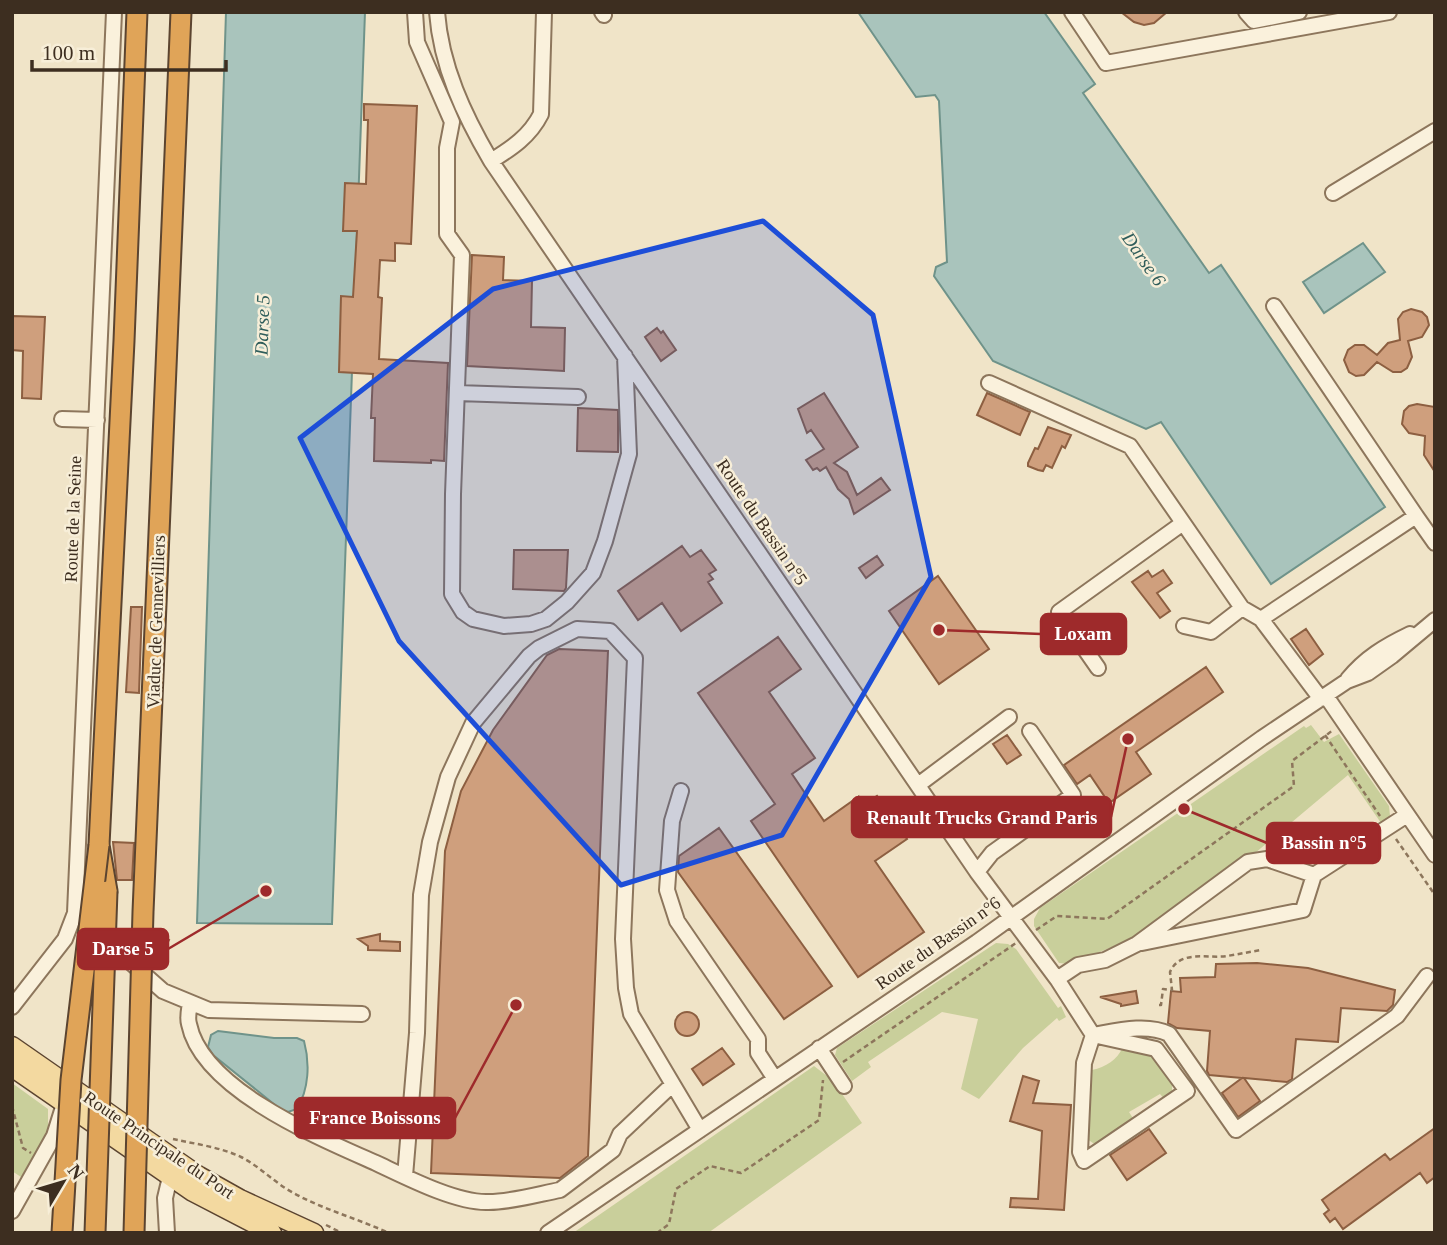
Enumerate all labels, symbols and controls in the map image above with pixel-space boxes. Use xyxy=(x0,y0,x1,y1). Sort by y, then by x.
scale bar xyxy=(32,28,226,72)
text: 100 m xyxy=(42,41,95,65)
water label: Darse 6 xyxy=(1117,227,1170,290)
water label: Darse 5 xyxy=(250,294,274,357)
street label: Route de la Seine xyxy=(61,455,85,583)
street label: Route du Bassin n°5 xyxy=(712,455,812,589)
street label: Viaduc de Gennevilliers xyxy=(143,535,169,709)
callout: Loxam xyxy=(1041,614,1126,654)
text: Loxam xyxy=(1055,623,1112,644)
callout: Renault Trucks Grand Paris xyxy=(852,797,1111,837)
text: Renault Trucks Grand Paris xyxy=(866,807,1098,828)
callout: Bassin n°5 xyxy=(1267,823,1380,863)
text: Bassin n°5 xyxy=(1281,832,1367,853)
street label: Route du Bassin n°6 xyxy=(872,892,1004,994)
callout: Darse 5 xyxy=(78,929,168,969)
text: Darse 5 xyxy=(92,938,154,959)
street label: Route Principale du Port xyxy=(80,1087,238,1203)
callout: France Boissons xyxy=(295,1098,455,1138)
text: France Boissons xyxy=(309,1107,441,1128)
north arrow xyxy=(28,1147,98,1217)
text: N xyxy=(64,1160,89,1184)

